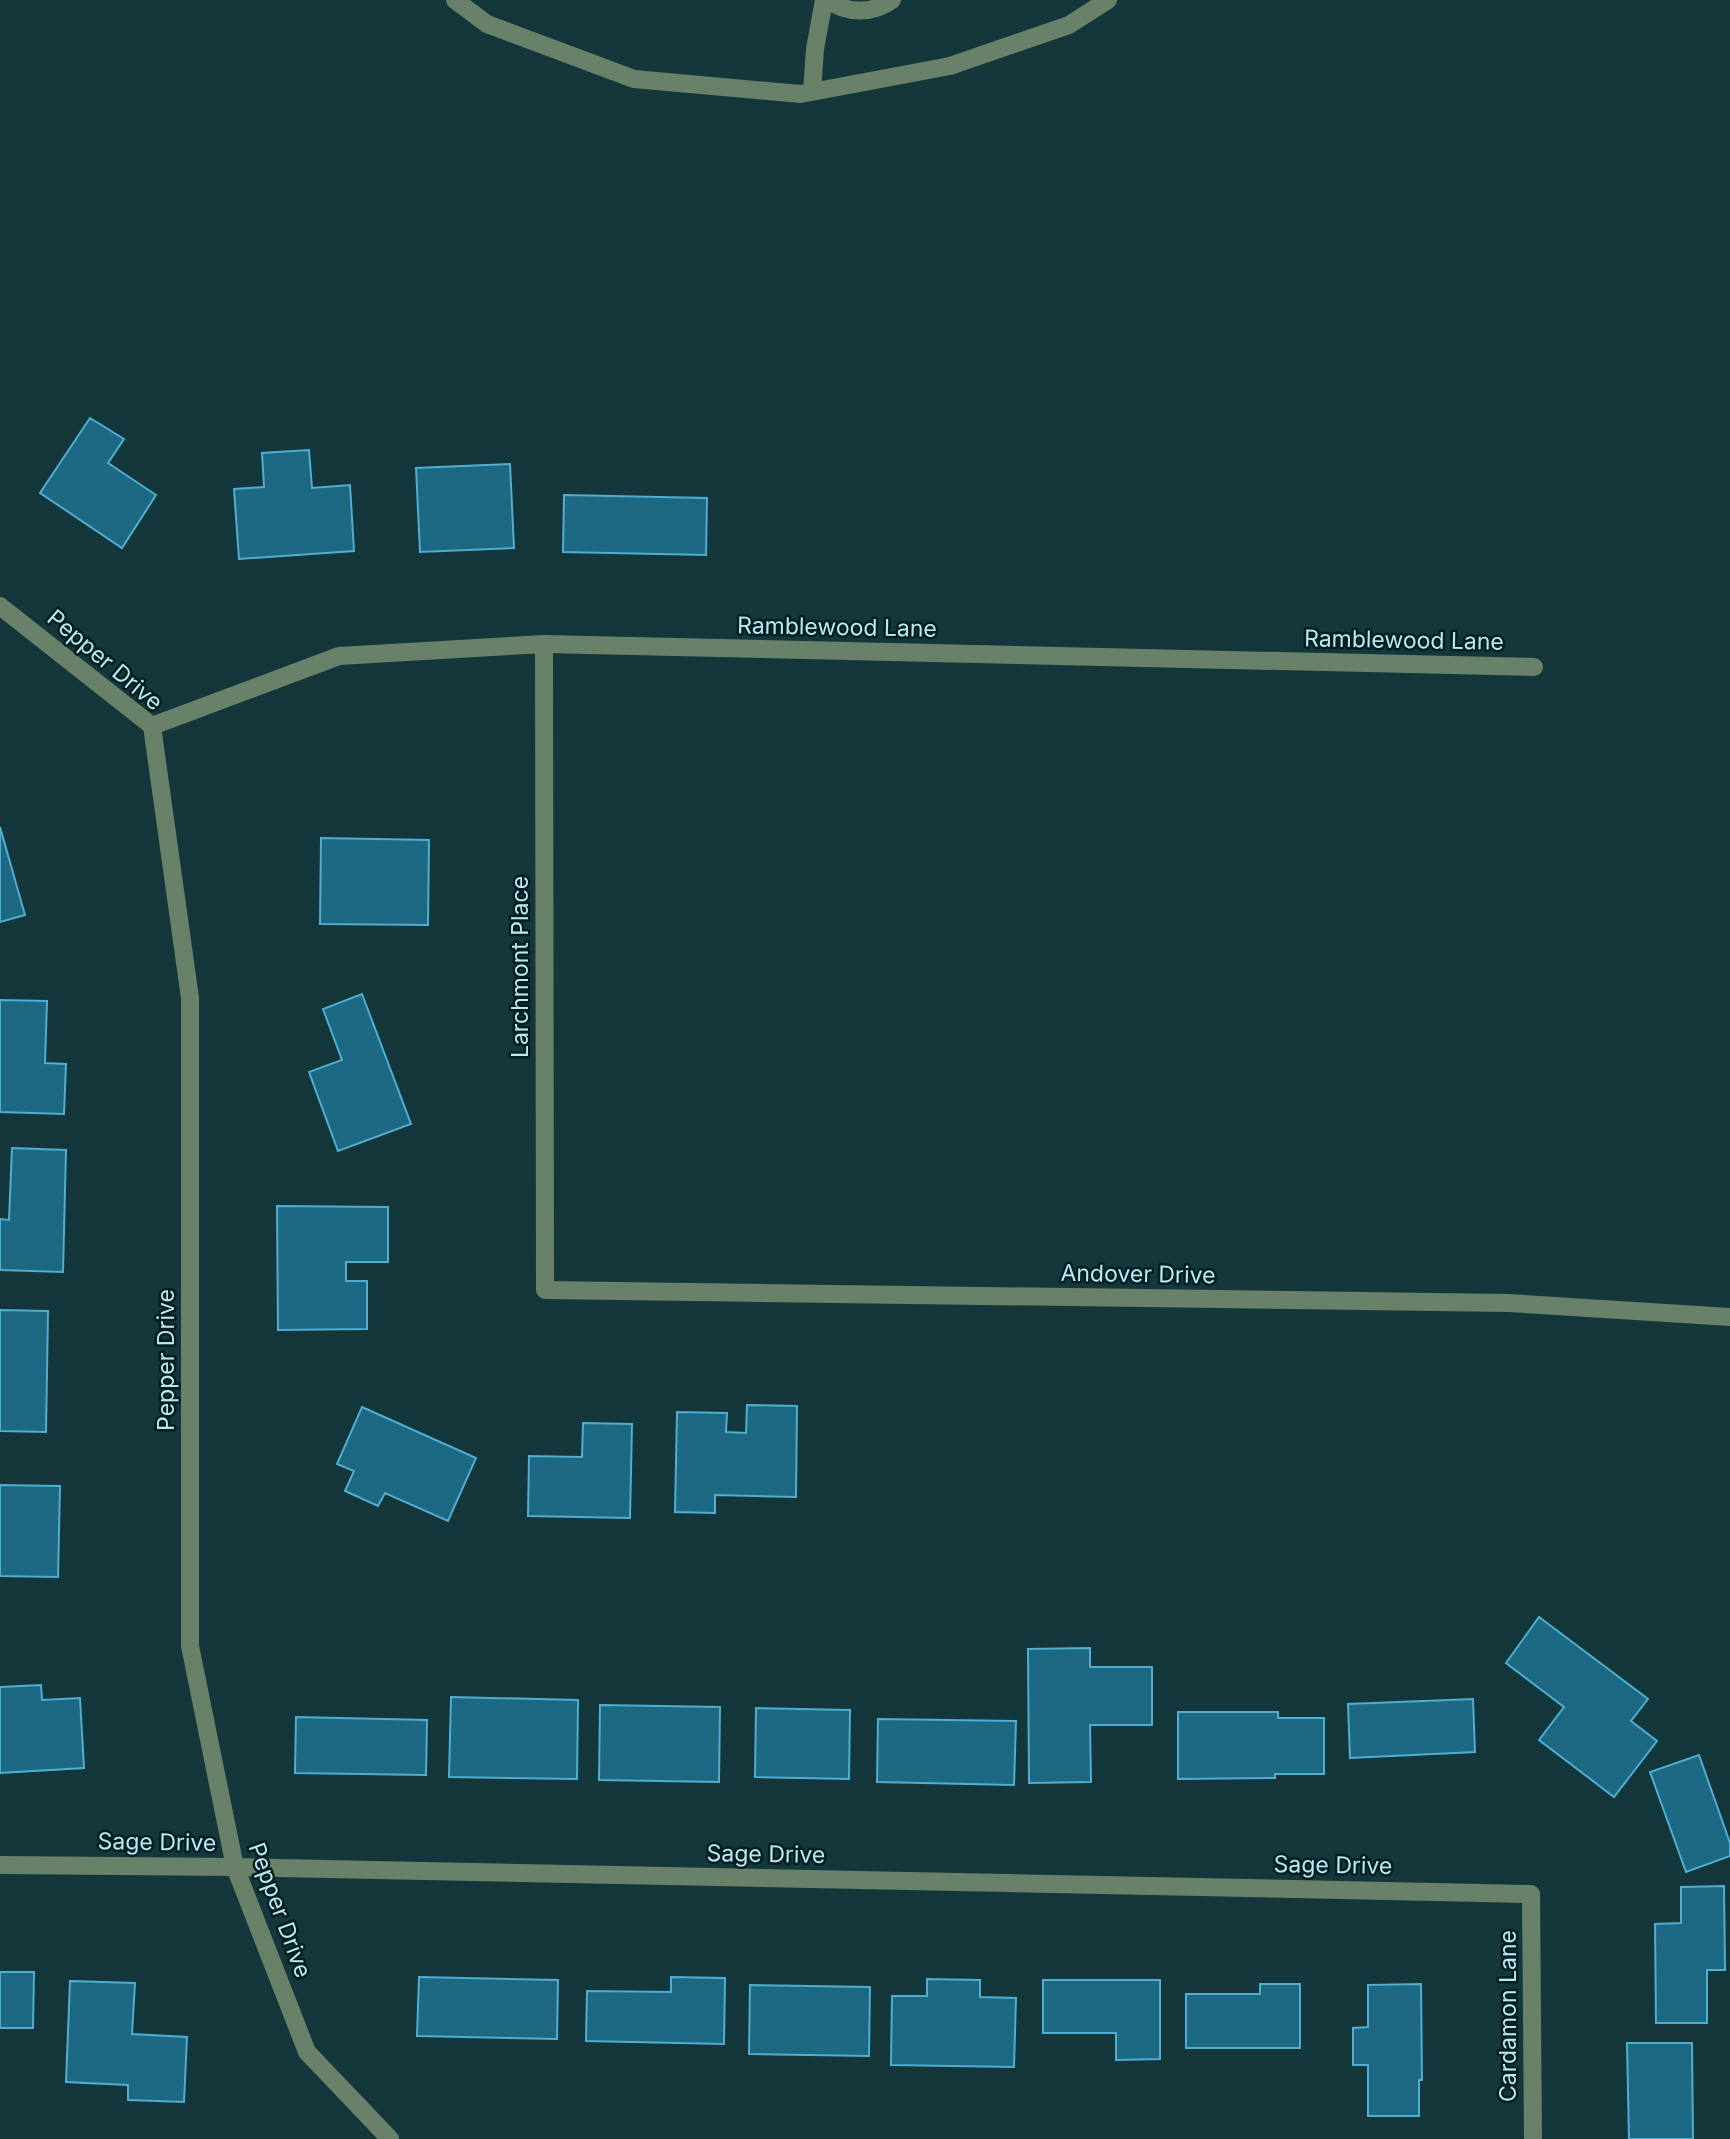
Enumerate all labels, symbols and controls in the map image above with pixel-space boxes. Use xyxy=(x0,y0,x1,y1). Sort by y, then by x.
street label: Pepper Drive xyxy=(42,604,168,716)
street label: Ramblewood Lane xyxy=(737,611,937,643)
street label: Ramblewood Lane xyxy=(1304,624,1504,656)
street label: Larchmont Place xyxy=(506,876,534,1058)
street label: Andover Drive xyxy=(1060,1259,1216,1289)
street label: Pepper Drive xyxy=(152,1289,180,1431)
street label: Sage Drive xyxy=(97,1827,217,1857)
street label: Pepper Drive xyxy=(243,1839,317,1981)
street label: Sage Drive xyxy=(706,1839,826,1869)
street label: Sage Drive xyxy=(1273,1850,1393,1880)
street label: Cardamon Lane xyxy=(1494,1930,1522,2102)

